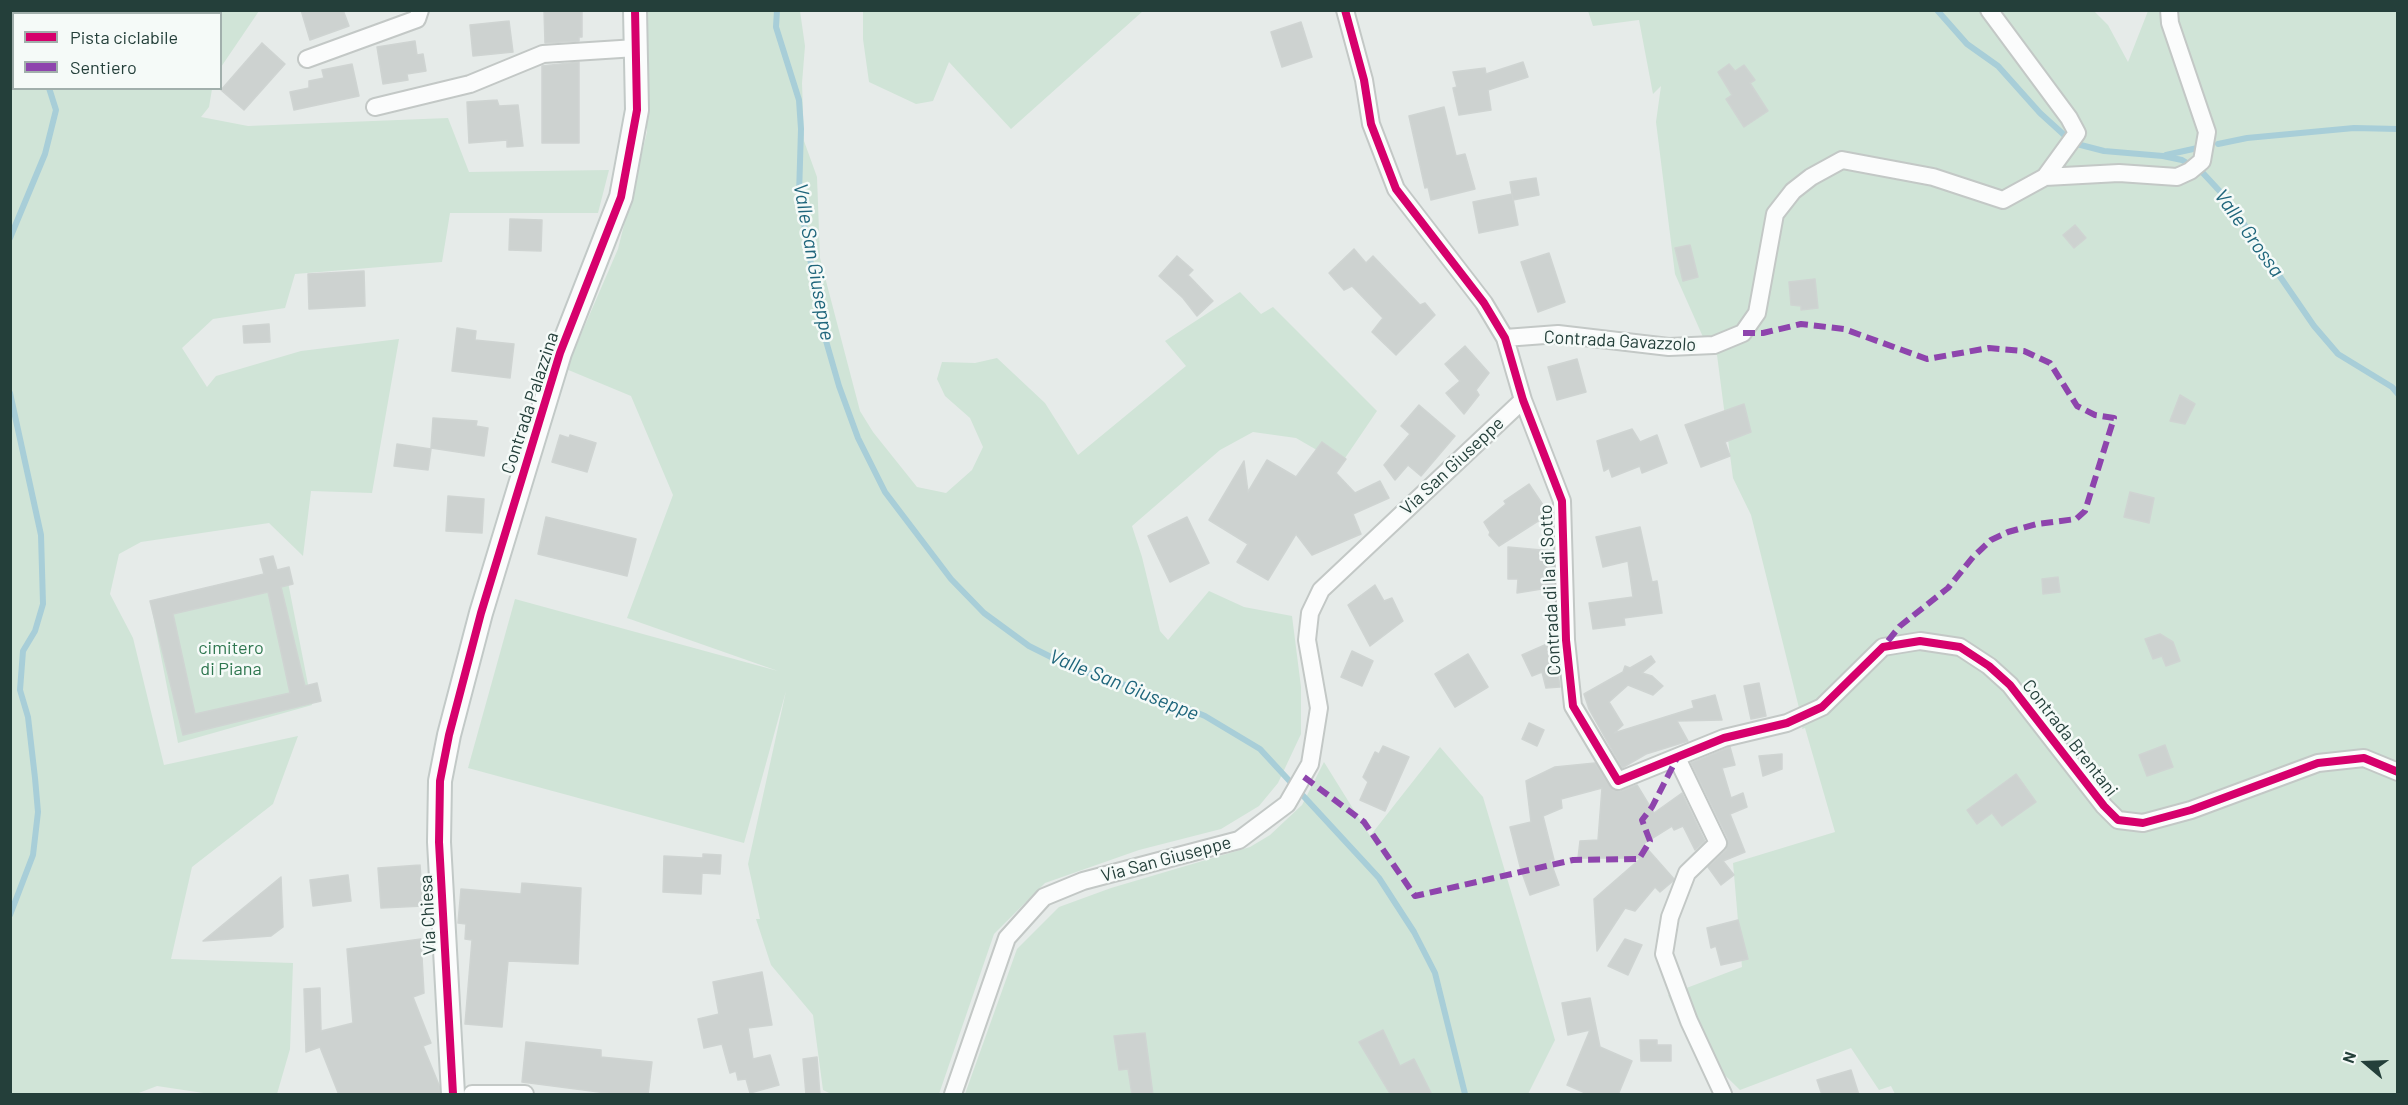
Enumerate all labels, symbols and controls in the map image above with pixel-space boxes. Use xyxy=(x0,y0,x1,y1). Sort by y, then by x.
legend xyxy=(12,12,222,90)
text: Pista ciclabile xyxy=(70,26,178,48)
text: Sentiero xyxy=(70,56,137,78)
water label: Valle San Giuseppe xyxy=(788,182,840,342)
water label: Valle Grossa xyxy=(2209,184,2289,282)
street label: Contrada Gavazzolo xyxy=(1543,326,1697,356)
street label: Contrada Palazzina xyxy=(497,329,563,477)
street label: Via San Giuseppe xyxy=(1396,412,1508,520)
street label: Contrada di la di Sotto xyxy=(1535,504,1565,676)
park label: cimitero di Piana xyxy=(198,637,264,680)
water label: Valle San Giuseppe xyxy=(1046,644,1202,726)
street label: Contrada Brentani xyxy=(2018,675,2122,801)
street label: Via San Giuseppe xyxy=(1099,831,1233,887)
street label: Via Chiesa xyxy=(415,874,441,956)
north arrow xyxy=(2336,1033,2396,1093)
text: N xyxy=(2338,1049,2359,1065)

